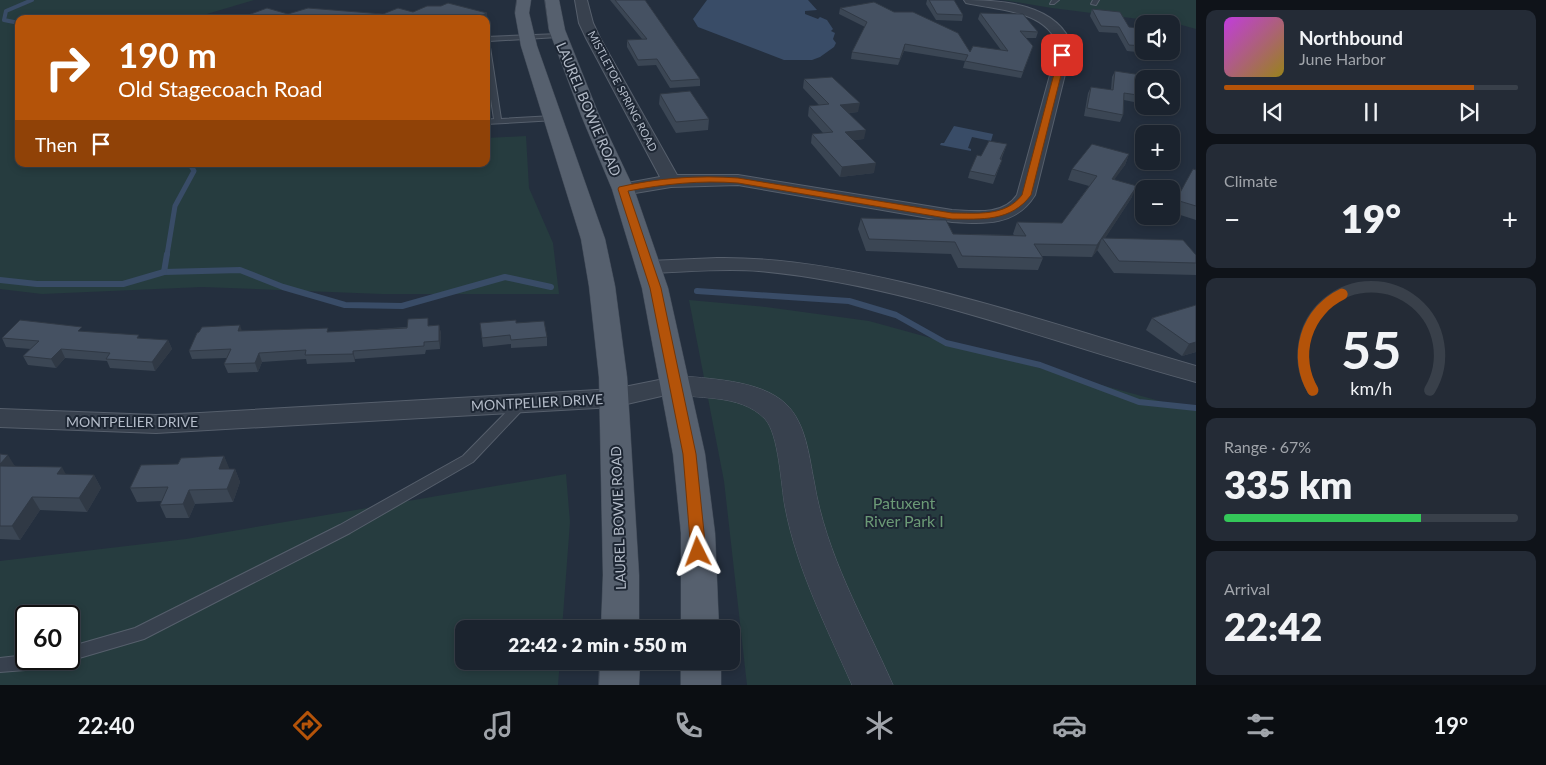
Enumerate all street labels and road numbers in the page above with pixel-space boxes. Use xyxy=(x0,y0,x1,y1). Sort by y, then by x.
street label: MISTLETOE SPRING ROAD xyxy=(586,28,660,154)
street label: LAUREL BOWIE ROAD xyxy=(553,39,625,179)
street label: MONTPELIER DRIVE xyxy=(471,390,603,414)
street label: MONTPELIER DRIVE xyxy=(66,413,198,430)
street label: LAUREL BOWIE ROAD xyxy=(607,446,629,590)

